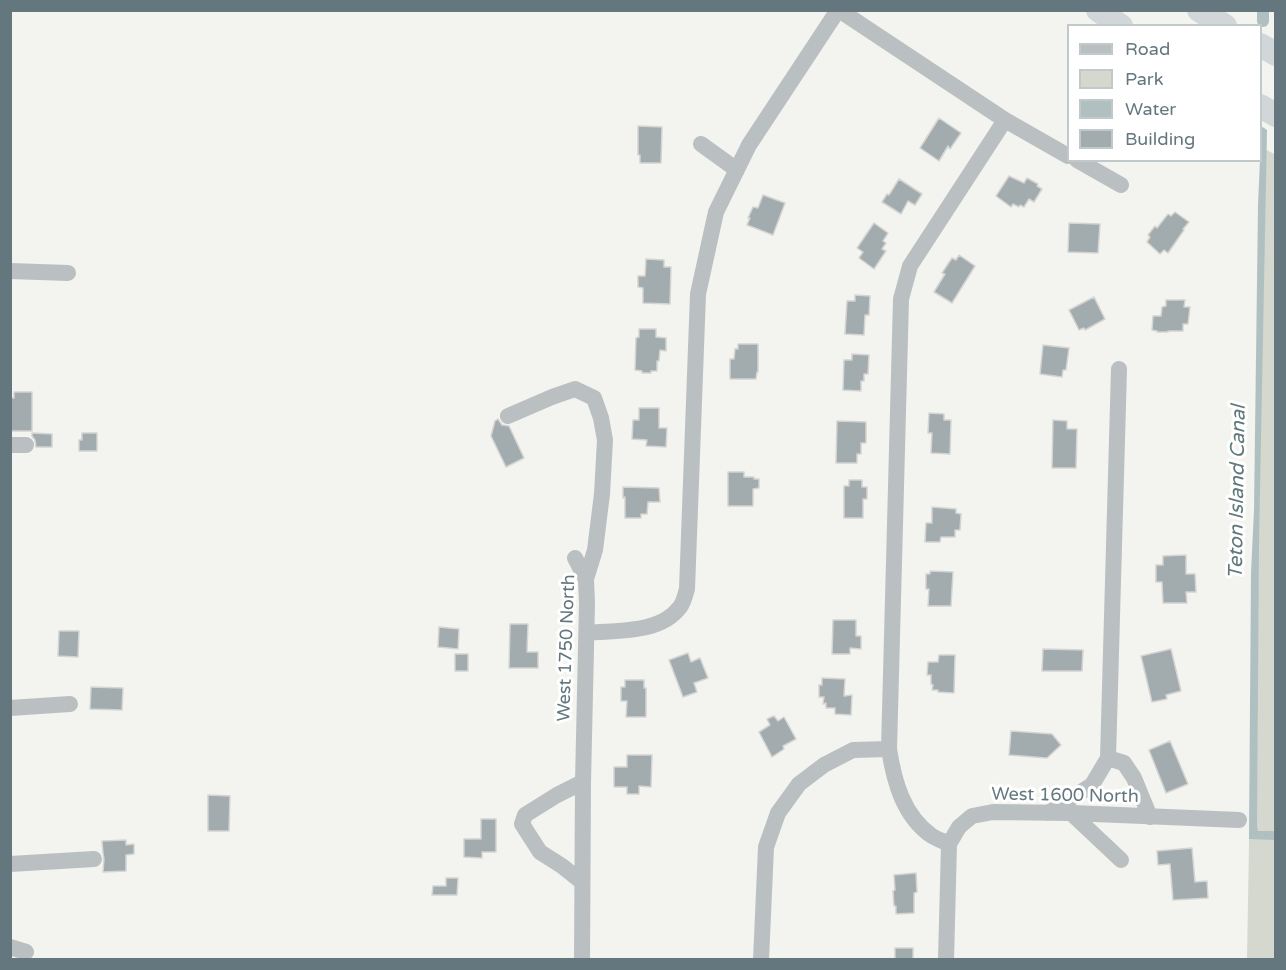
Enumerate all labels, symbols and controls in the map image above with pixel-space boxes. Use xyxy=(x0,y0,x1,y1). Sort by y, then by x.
legend xyxy=(1067,24,1262,162)
text: Road xyxy=(1125,38,1170,60)
text: Park xyxy=(1125,68,1163,90)
text: Water xyxy=(1125,98,1176,120)
text: Building xyxy=(1125,128,1195,150)
water label: Teton Island Canal xyxy=(1224,405,1252,579)
street label: West 1750 North xyxy=(554,574,580,722)
street label: West 1600 North xyxy=(991,784,1139,808)

